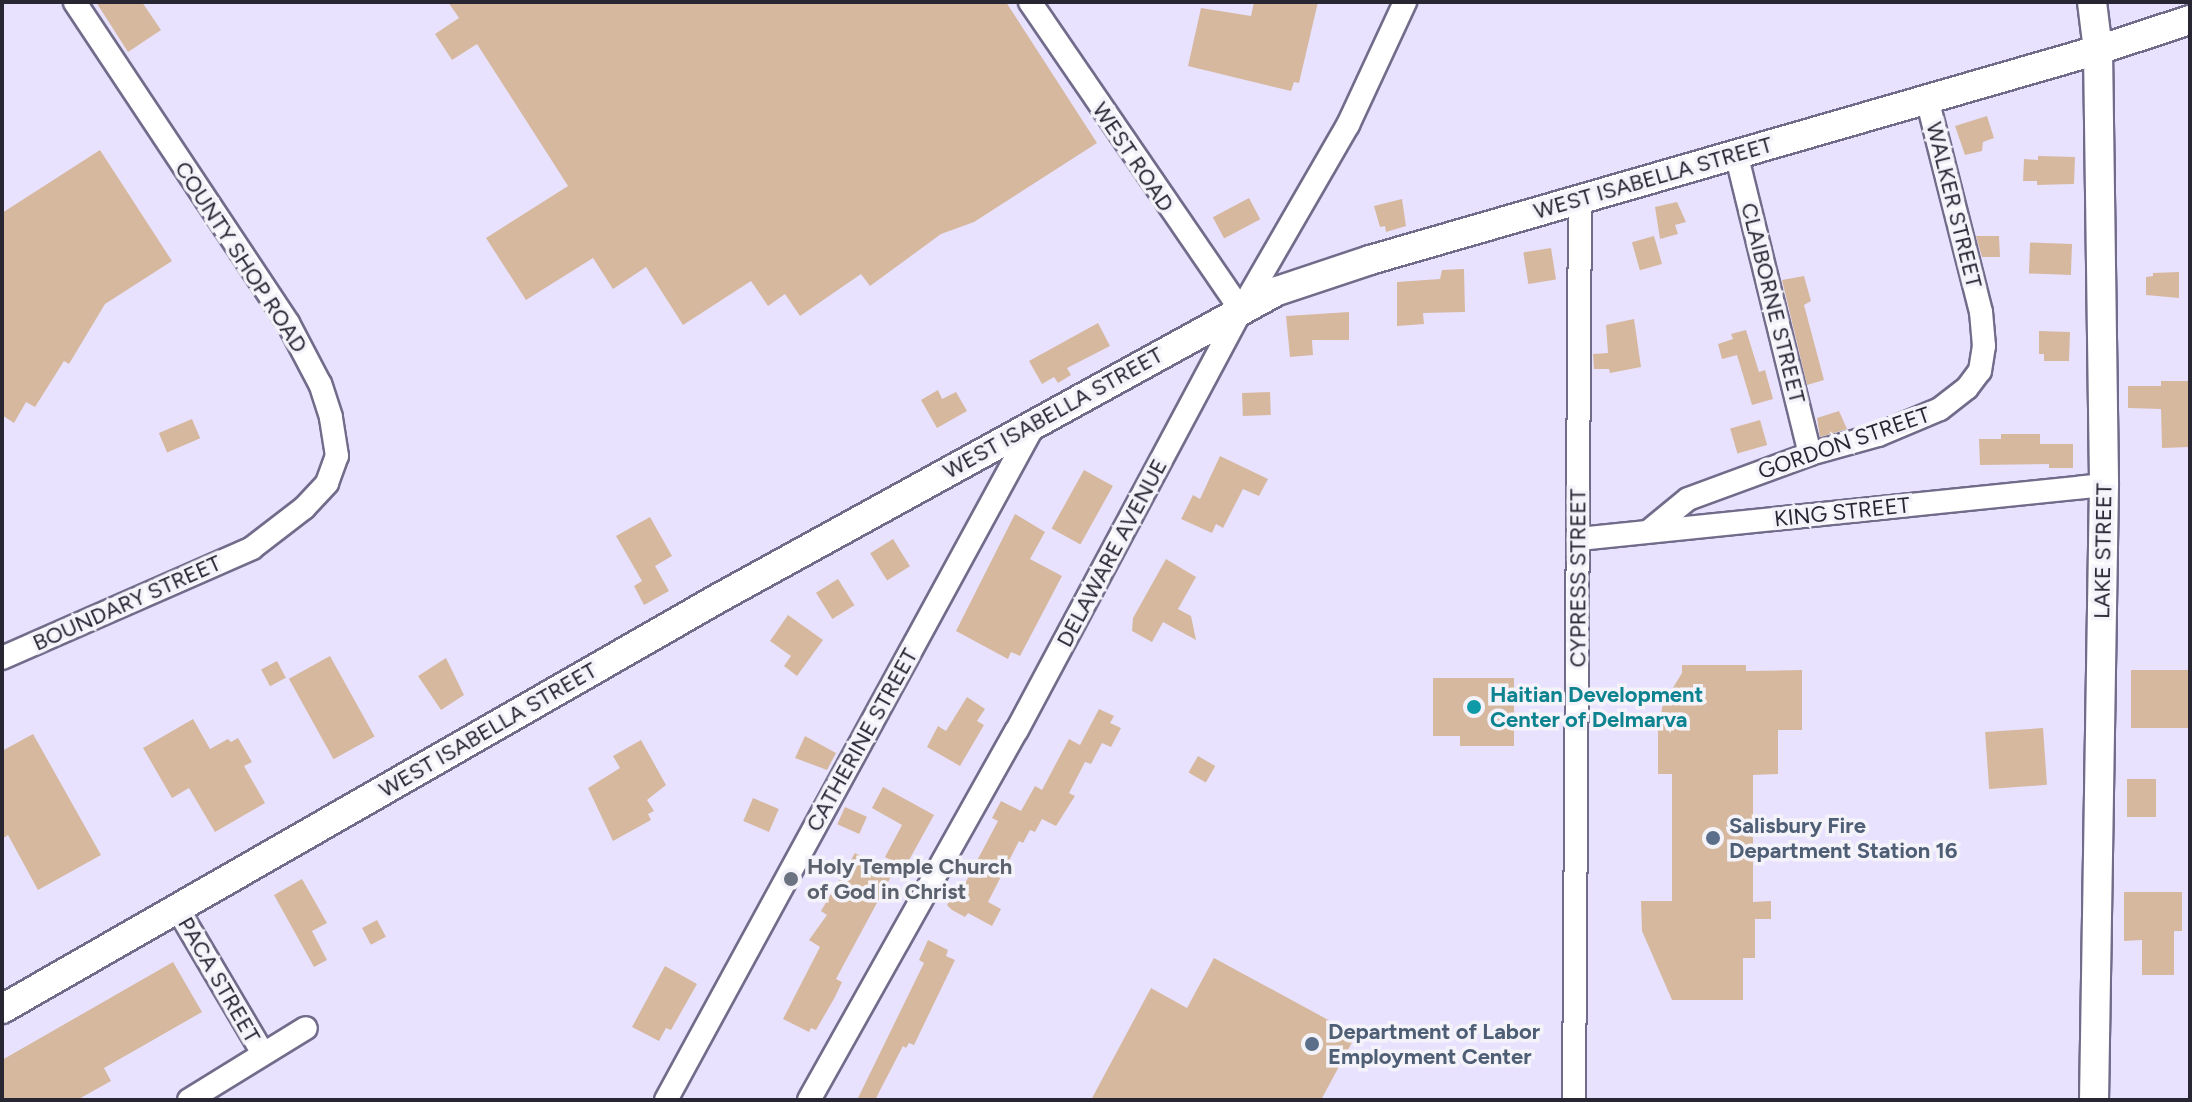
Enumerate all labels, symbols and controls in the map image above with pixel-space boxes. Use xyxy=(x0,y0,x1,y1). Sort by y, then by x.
street label: WEST ROAD xyxy=(1087,97,1179,217)
street label: WALKER STREET xyxy=(1921,119,1987,291)
street label: WEST ISABELLA STREET xyxy=(1531,131,1775,225)
street label: COUNTY SHOP ROAD xyxy=(169,156,313,358)
street label: CLAIBORNE STREET xyxy=(1735,200,1811,406)
street label: WEST ISABELLA STREET xyxy=(939,342,1167,484)
street label: GORDON STREET xyxy=(1755,401,1933,485)
street label: DELAWARE AVENUE xyxy=(1051,454,1173,652)
street label: LAKE STREET xyxy=(2089,483,2117,619)
street label: CYPRESS STREET xyxy=(1565,489,1591,667)
street label: KING STREET xyxy=(1773,492,1911,532)
street label: BOUNDARY STREET xyxy=(29,550,225,656)
street label: CATHERINE STREET xyxy=(801,644,923,836)
street label: WEST ISABELLA STREET xyxy=(374,657,602,803)
place label: Haitian Development Center of Delmarva xyxy=(1490,681,1703,732)
marker: Haitian Development Center of Delmarva xyxy=(1465,698,1483,716)
place label: Salisbury Fire Department Station 16 xyxy=(1729,812,1958,864)
marker: Salisbury Fire Department Station 16 xyxy=(1704,829,1722,847)
place label: Holy Temple Church of God in Christ xyxy=(807,853,1012,904)
marker: Holy Temple Church of God in Christ xyxy=(782,870,800,888)
street label: PACA STREET xyxy=(172,912,266,1048)
place label: Department of Labor Employment Center xyxy=(1328,1018,1540,1070)
marker: Department of Labor Employment Center xyxy=(1303,1035,1321,1053)

